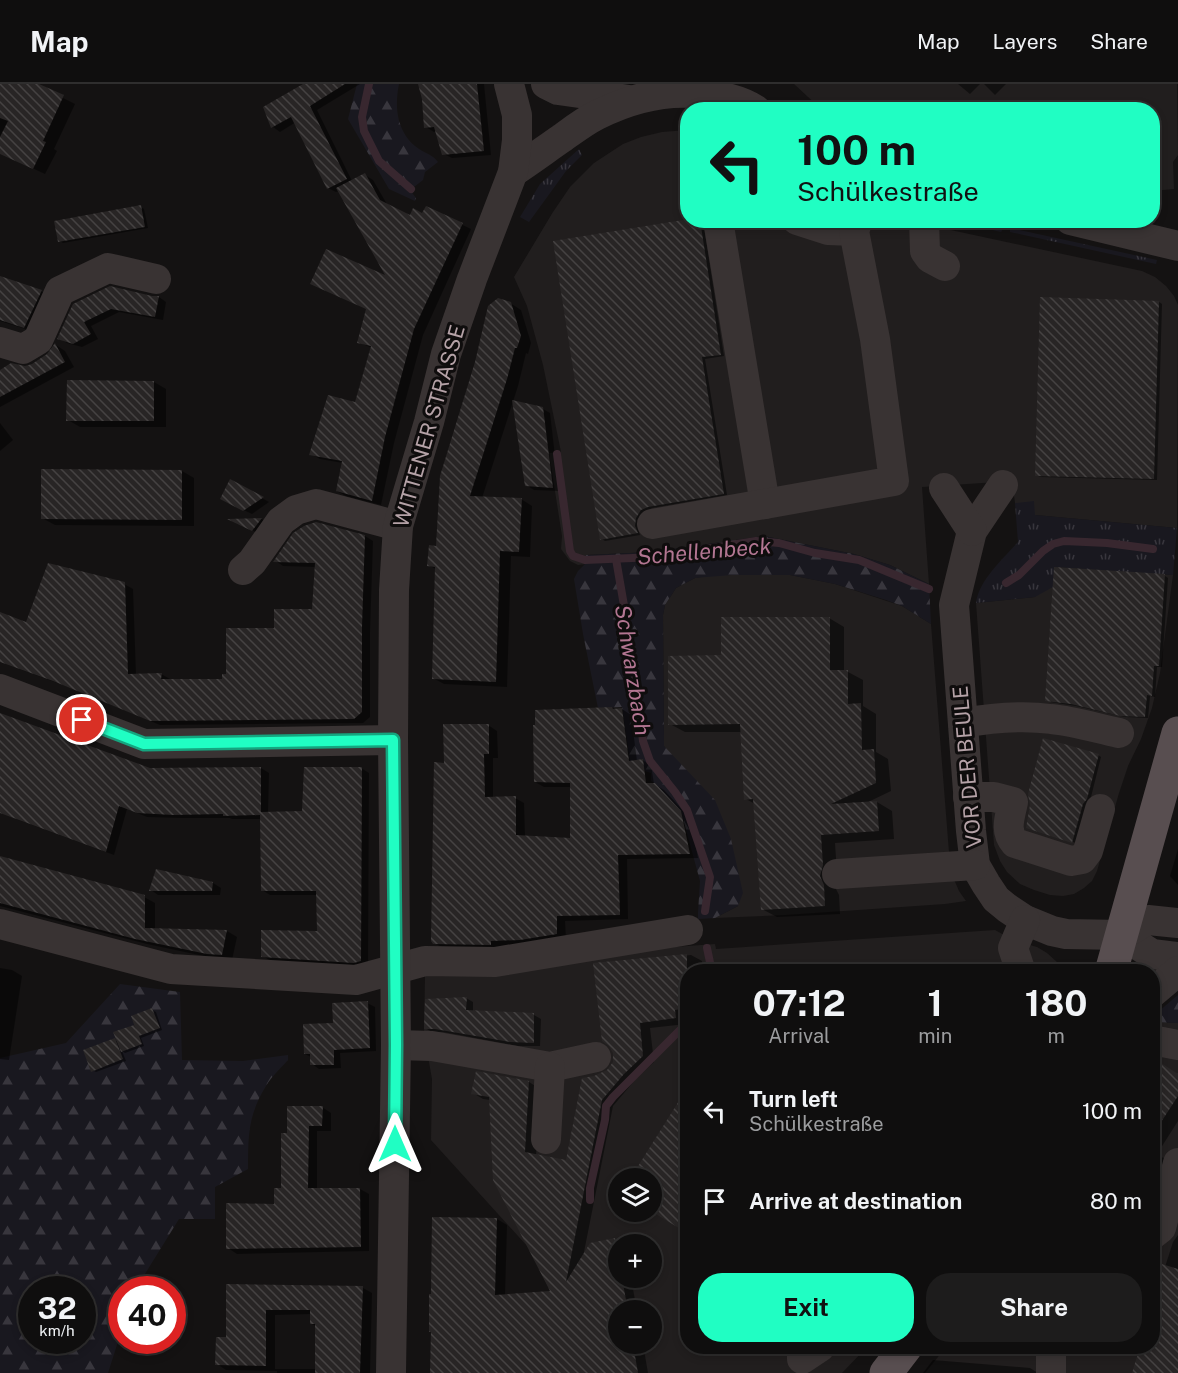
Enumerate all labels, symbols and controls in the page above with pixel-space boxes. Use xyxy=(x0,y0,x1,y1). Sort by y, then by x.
text: Map xyxy=(30,25,89,58)
text: Map xyxy=(917,29,960,54)
text: Layers xyxy=(993,29,1057,54)
text: Share xyxy=(1090,29,1148,54)
text: 100 m xyxy=(797,125,916,174)
icon: left xyxy=(698,126,776,204)
text: Schülkestraße xyxy=(797,175,979,207)
street label: WITTENER STRASSE xyxy=(388,322,470,530)
water label: Schellenbeck xyxy=(636,532,772,570)
water label: Schwarzbach xyxy=(610,603,656,737)
street label: VOR DER BEULE xyxy=(947,685,987,849)
pin xyxy=(56,694,107,745)
icon: arrive xyxy=(65,703,98,736)
text: 07:12 xyxy=(753,982,846,1024)
text: 1 xyxy=(928,982,943,1024)
text: 180 xyxy=(1025,982,1087,1024)
text: Arrival xyxy=(768,1024,830,1048)
text: min xyxy=(918,1024,952,1048)
text: m xyxy=(1047,1024,1065,1048)
text: Turn left xyxy=(749,1086,838,1112)
icon: left xyxy=(698,1095,731,1128)
text: 100 m xyxy=(1082,1098,1142,1124)
position arrow xyxy=(363,1112,427,1176)
text: Schülkestraße xyxy=(749,1112,884,1136)
map controls xyxy=(608,1168,662,1354)
button: layers xyxy=(608,1168,662,1222)
icon: arrive xyxy=(698,1185,731,1218)
text: Arrive at destination xyxy=(749,1188,962,1214)
text: 80 m xyxy=(1090,1188,1142,1214)
button: + xyxy=(608,1234,662,1288)
button: Exit xyxy=(698,1273,914,1342)
button: Share xyxy=(926,1273,1142,1342)
speed limit sign: 40 xyxy=(108,1276,186,1354)
text: 32 xyxy=(37,1290,77,1326)
button: − xyxy=(608,1300,662,1354)
text: km/h xyxy=(39,1322,75,1339)

